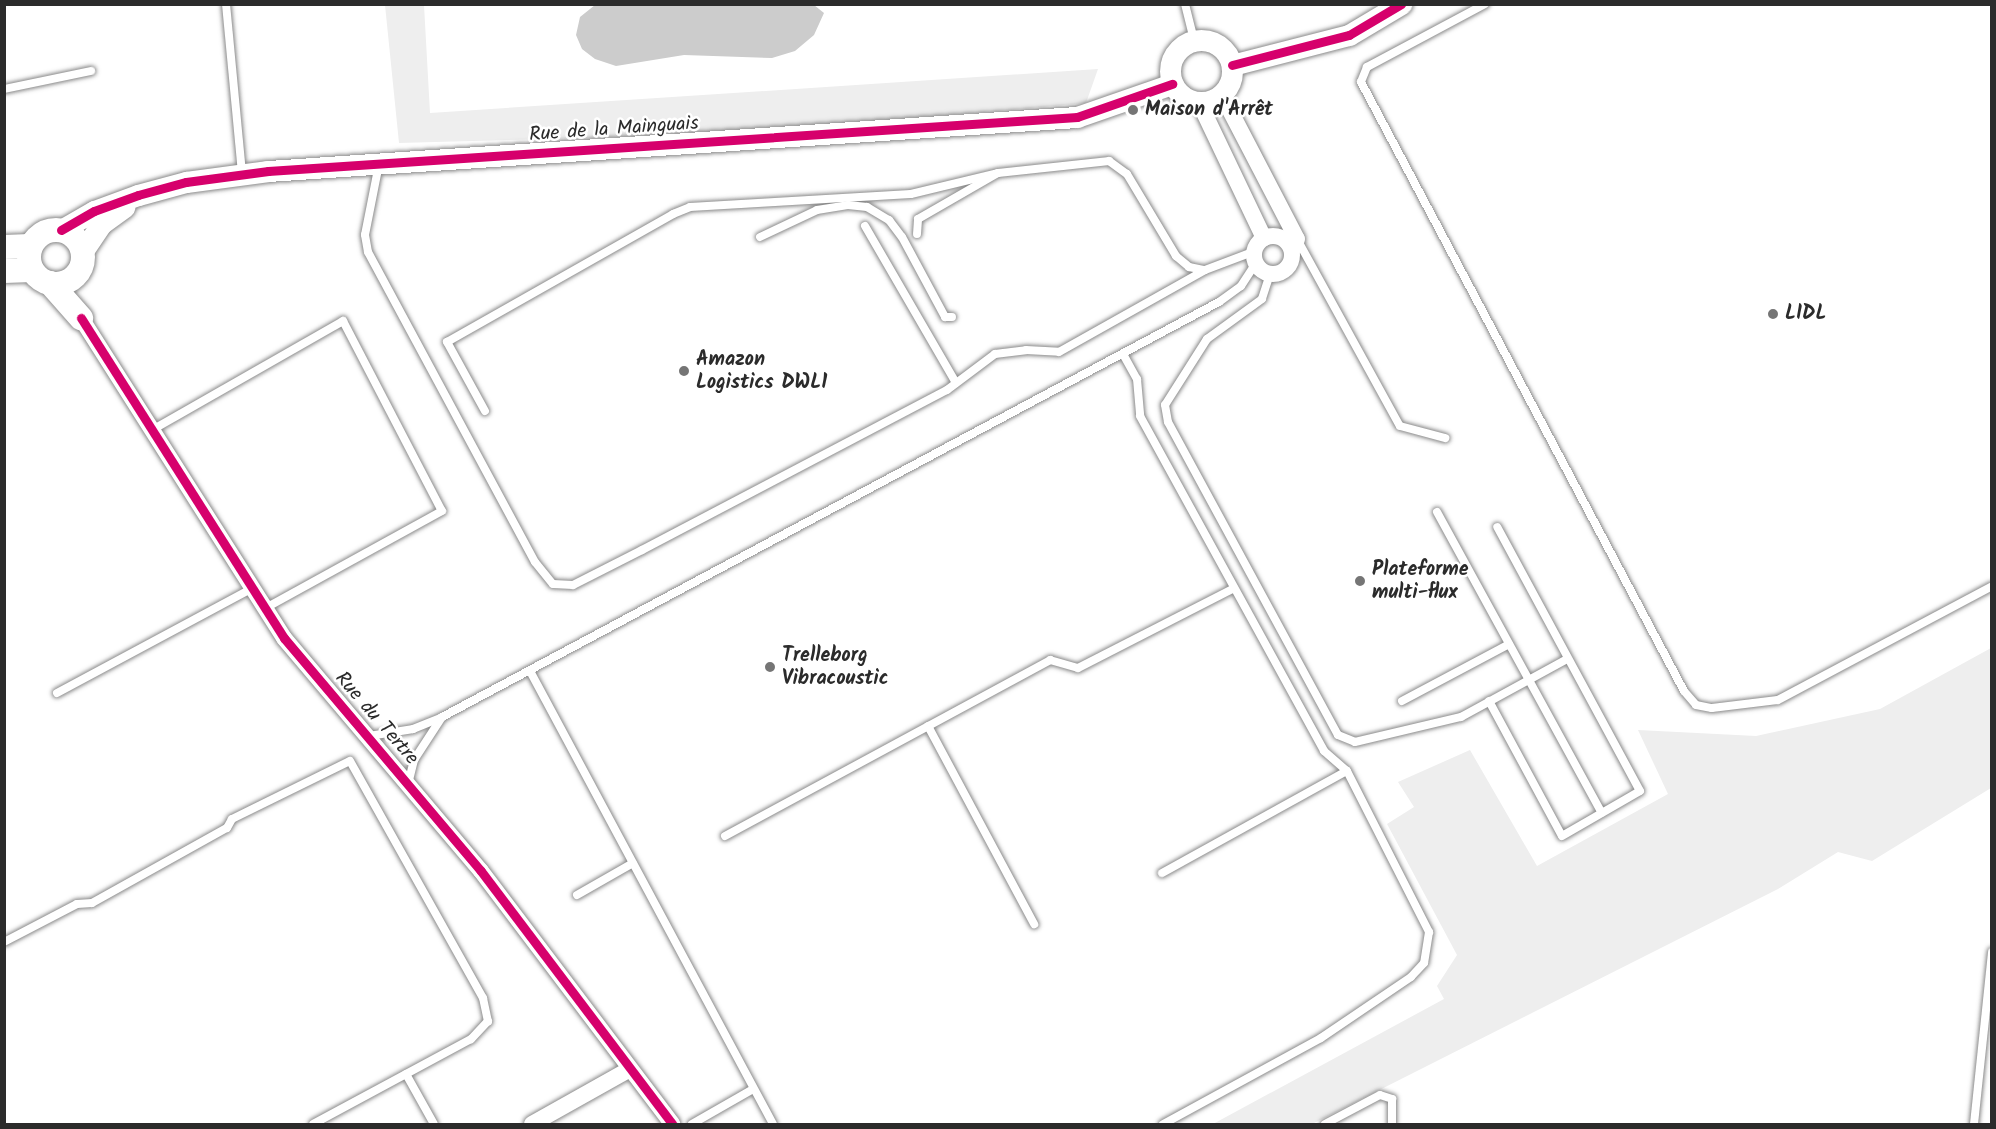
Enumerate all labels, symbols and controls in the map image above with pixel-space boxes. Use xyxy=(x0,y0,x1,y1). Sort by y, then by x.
place label: Maison d'Arrêt xyxy=(1145,98,1273,122)
marker: Maison d'Arrêt xyxy=(1126,103,1140,117)
street label: Rue de la Mainguais xyxy=(528,112,700,148)
place label: LIDL xyxy=(1785,302,1826,326)
marker: LIDL xyxy=(1766,307,1780,321)
place label: Amazon Logistics DWL1 xyxy=(696,348,827,395)
marker: Amazon Logistics DWL1 xyxy=(677,364,691,378)
place label: Plateforme multi-flux xyxy=(1372,558,1468,605)
marker: Plateforme multi-flux xyxy=(1353,574,1367,588)
place label: Trelleborg Vibracoustic xyxy=(782,644,889,691)
marker: Trelleborg Vibracoustic xyxy=(763,660,777,674)
street label: Rue du Tertre xyxy=(329,667,423,771)

